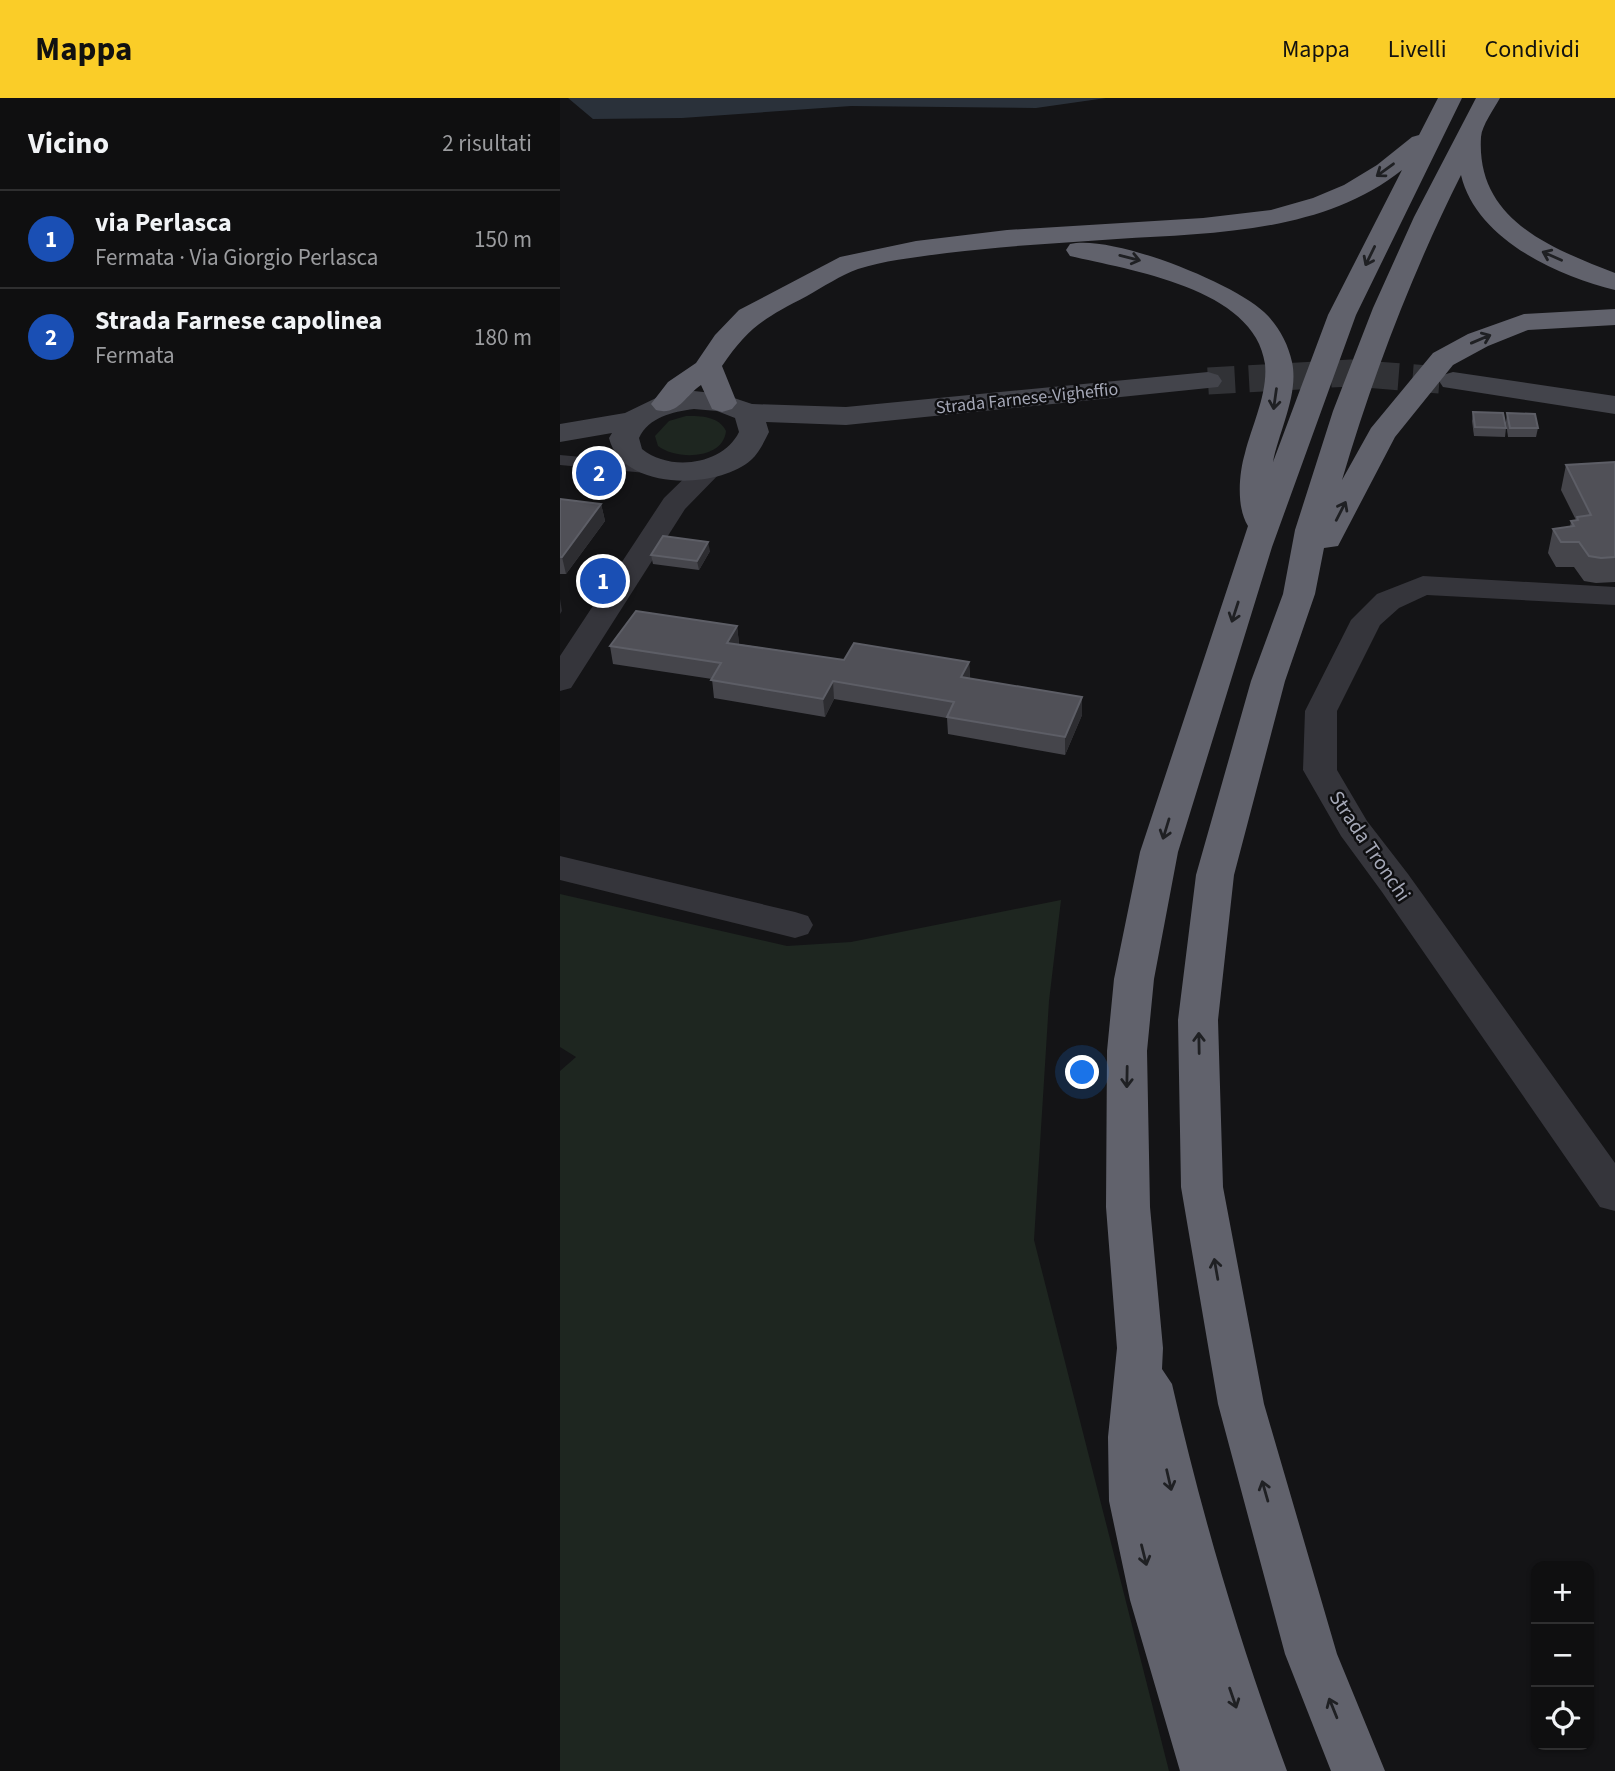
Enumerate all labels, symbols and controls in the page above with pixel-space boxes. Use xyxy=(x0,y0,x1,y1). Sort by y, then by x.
text: Mappa xyxy=(35,26,132,73)
text: Mappa xyxy=(1282,32,1350,67)
text: Livelli xyxy=(1388,32,1447,67)
text: Condividi xyxy=(1485,32,1580,67)
text: Vicino xyxy=(28,122,109,165)
text: 2 risultati xyxy=(442,127,532,160)
one-way arrow xyxy=(1377,163,1395,178)
text: via Perlasca xyxy=(95,204,232,241)
text: 1 xyxy=(45,223,57,256)
text: 150 m xyxy=(474,223,532,256)
text: Fermata · Via Giorgio Perlasca xyxy=(95,241,378,274)
one-way arrow xyxy=(1363,245,1377,266)
one-way arrow xyxy=(1542,249,1563,262)
one-way arrow xyxy=(1118,252,1141,266)
text: Strada Farnese capolinea xyxy=(95,302,382,339)
text: 2 xyxy=(45,321,57,354)
text: 180 m xyxy=(474,321,532,354)
one-way arrow xyxy=(1470,332,1492,345)
text: Fermata xyxy=(95,339,175,372)
street label: Strada Farnese-Vigheffio xyxy=(935,376,1119,421)
one-way arrow xyxy=(1269,387,1282,410)
pin: 2 xyxy=(576,447,622,499)
one-way arrow xyxy=(1335,501,1349,522)
pin: 1 xyxy=(580,555,626,607)
one-way arrow xyxy=(1228,601,1241,623)
street label: Strada Tronchi xyxy=(1322,785,1418,907)
one-way arrow xyxy=(1159,818,1172,840)
one-way arrow xyxy=(1192,1031,1206,1054)
your location xyxy=(1065,1055,1099,1089)
one-way arrow xyxy=(1120,1065,1134,1088)
one-way arrow xyxy=(1209,1258,1223,1281)
one-way arrow xyxy=(1163,1468,1176,1491)
one-way arrow xyxy=(1258,1480,1271,1503)
one-way arrow xyxy=(1138,1543,1151,1566)
map controls xyxy=(1531,1561,1594,1750)
button: + xyxy=(1531,1561,1594,1624)
button: − xyxy=(1531,1624,1594,1687)
one-way arrow xyxy=(1227,1687,1240,1709)
button: locate xyxy=(1531,1687,1594,1750)
one-way arrow xyxy=(1325,1697,1338,1719)

